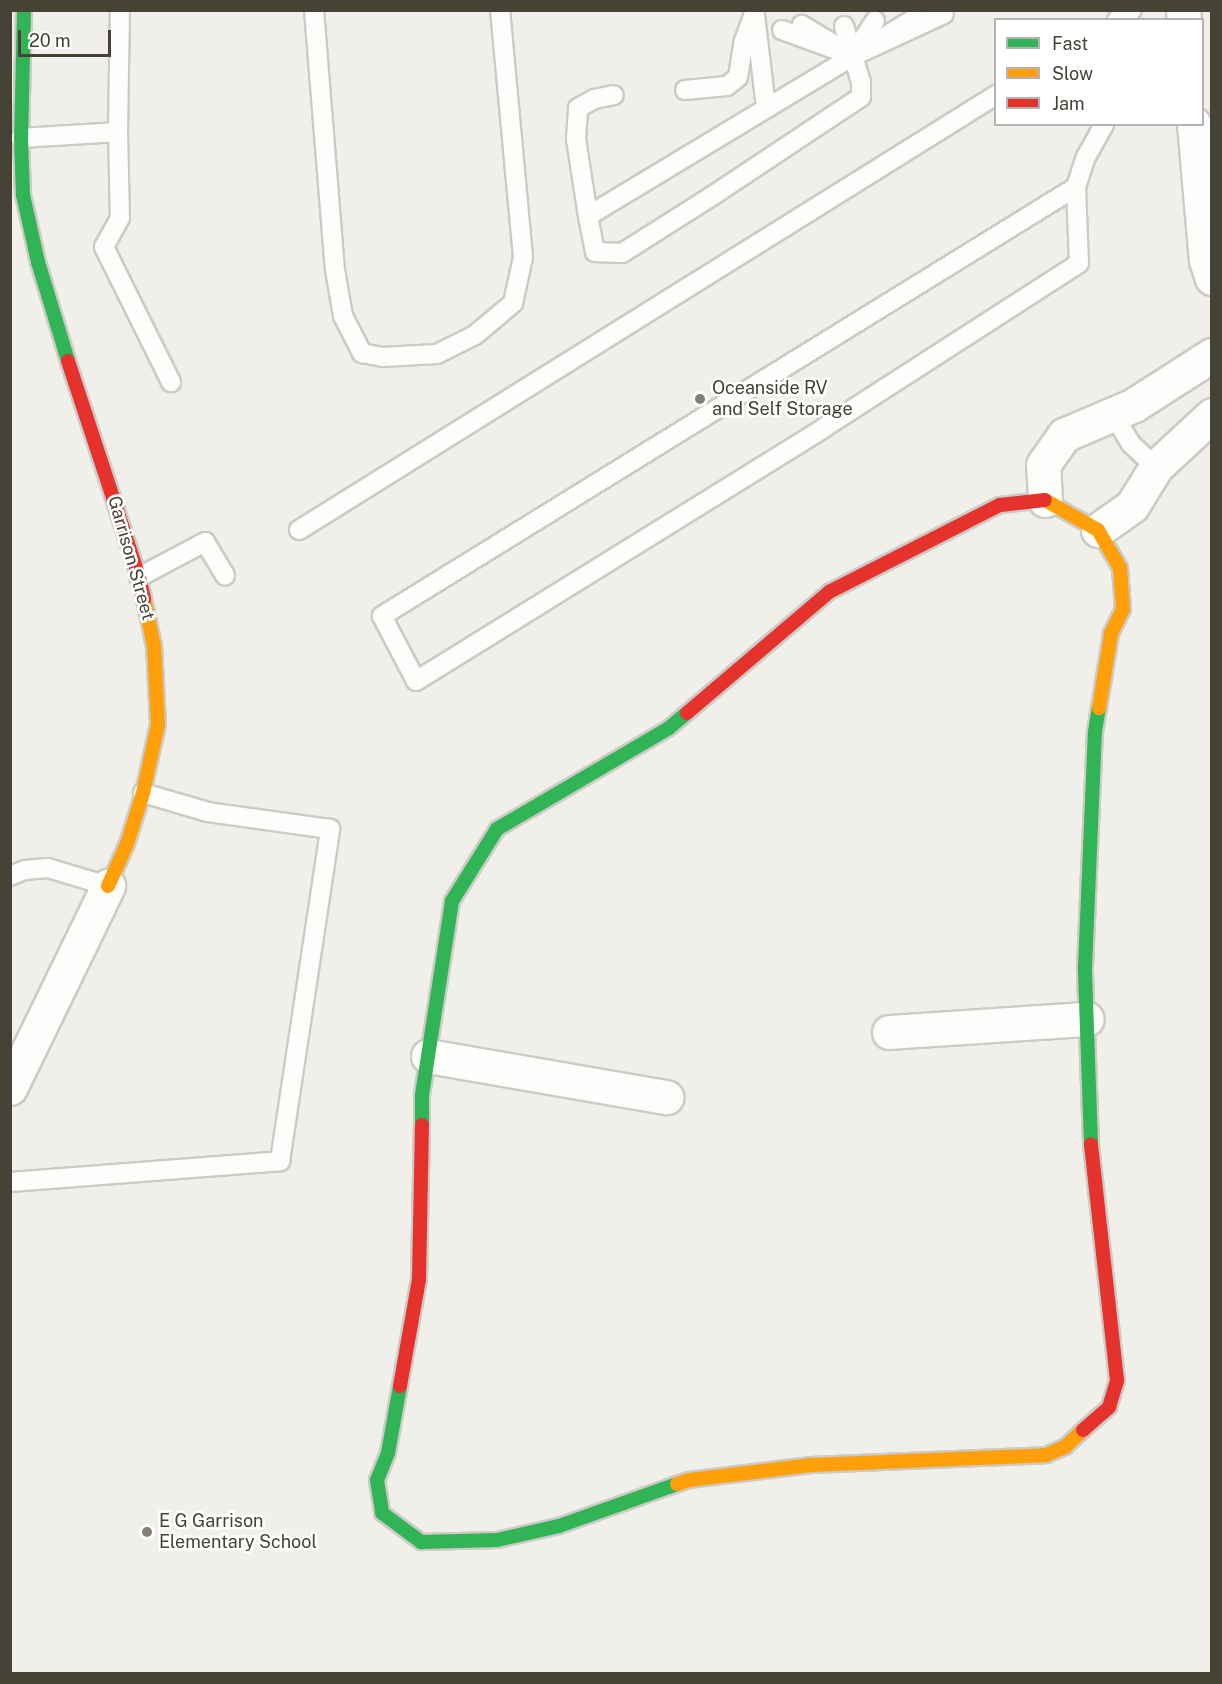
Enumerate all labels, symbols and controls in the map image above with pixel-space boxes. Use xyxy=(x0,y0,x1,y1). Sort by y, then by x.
scale bar xyxy=(21,18,114,56)
legend xyxy=(994,18,1204,126)
text: 20 m xyxy=(29,30,71,51)
text: Fast xyxy=(1052,33,1088,54)
text: Slow xyxy=(1052,63,1093,84)
text: Jam xyxy=(1052,93,1085,114)
place label: Oceanside RV and Self Storage xyxy=(712,378,853,420)
marker: Oceanside RV and Self Storage xyxy=(693,392,707,406)
street label: Garrison Street xyxy=(103,493,159,623)
place label: E G Garrison Elementary School xyxy=(159,1511,317,1553)
marker: E G Garrison Elementary School xyxy=(140,1525,154,1539)

